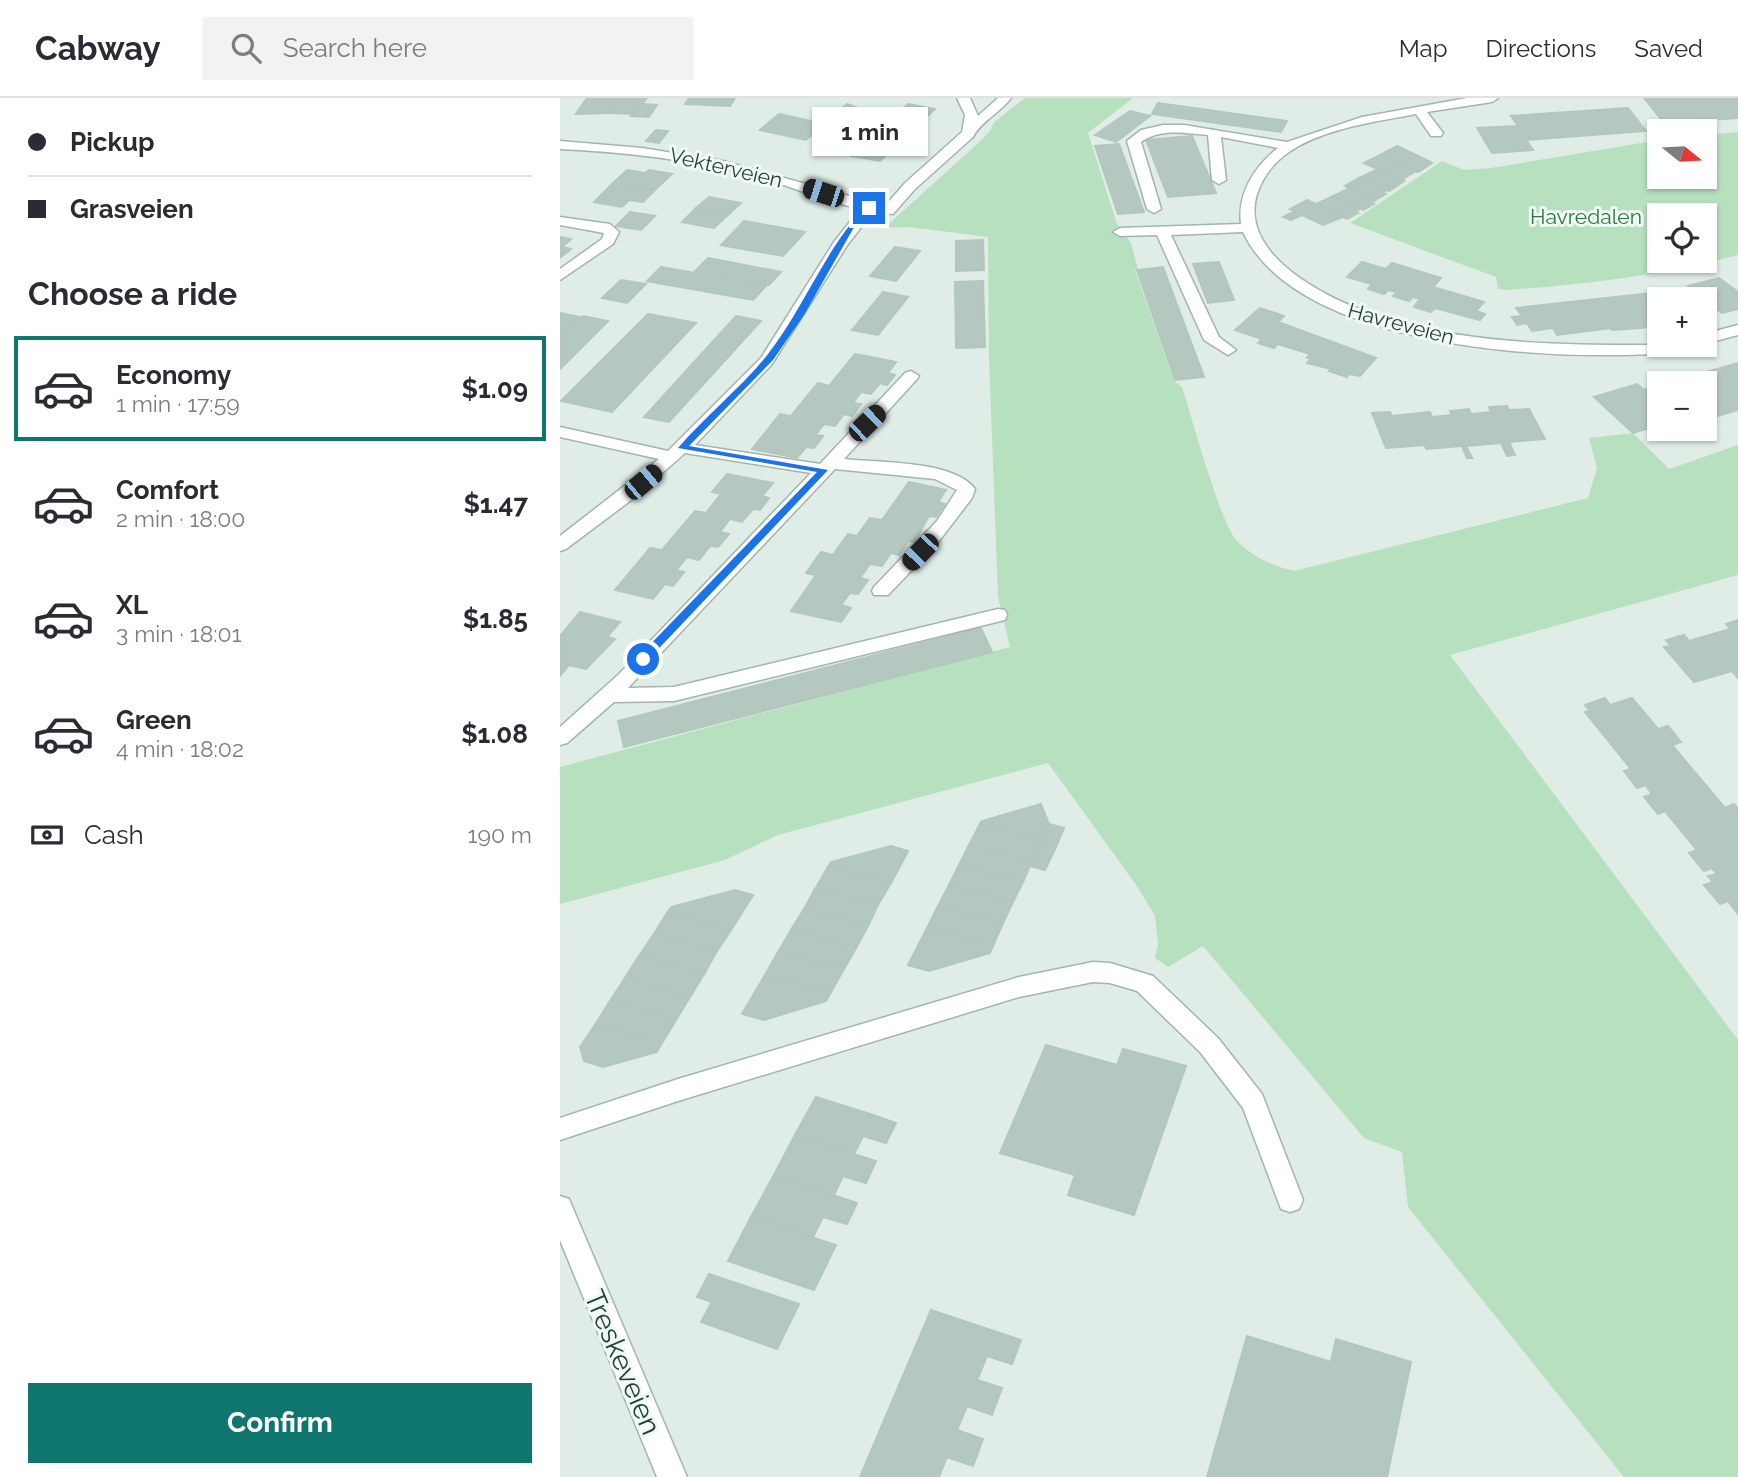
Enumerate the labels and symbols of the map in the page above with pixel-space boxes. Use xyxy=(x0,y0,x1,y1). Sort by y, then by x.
callout: 1 min xyxy=(811,106,927,155)
north arrow xyxy=(1647,119,1717,189)
street label: Vekterveien xyxy=(667,142,785,193)
car xyxy=(800,177,847,209)
route end xyxy=(853,192,885,224)
park label: Havredalen xyxy=(1530,204,1642,229)
street label: Havreveien xyxy=(1345,297,1457,350)
car xyxy=(845,401,890,445)
car xyxy=(621,460,666,504)
car xyxy=(898,530,943,574)
route start xyxy=(627,643,659,675)
street label: Treskeveien xyxy=(577,1285,668,1439)

